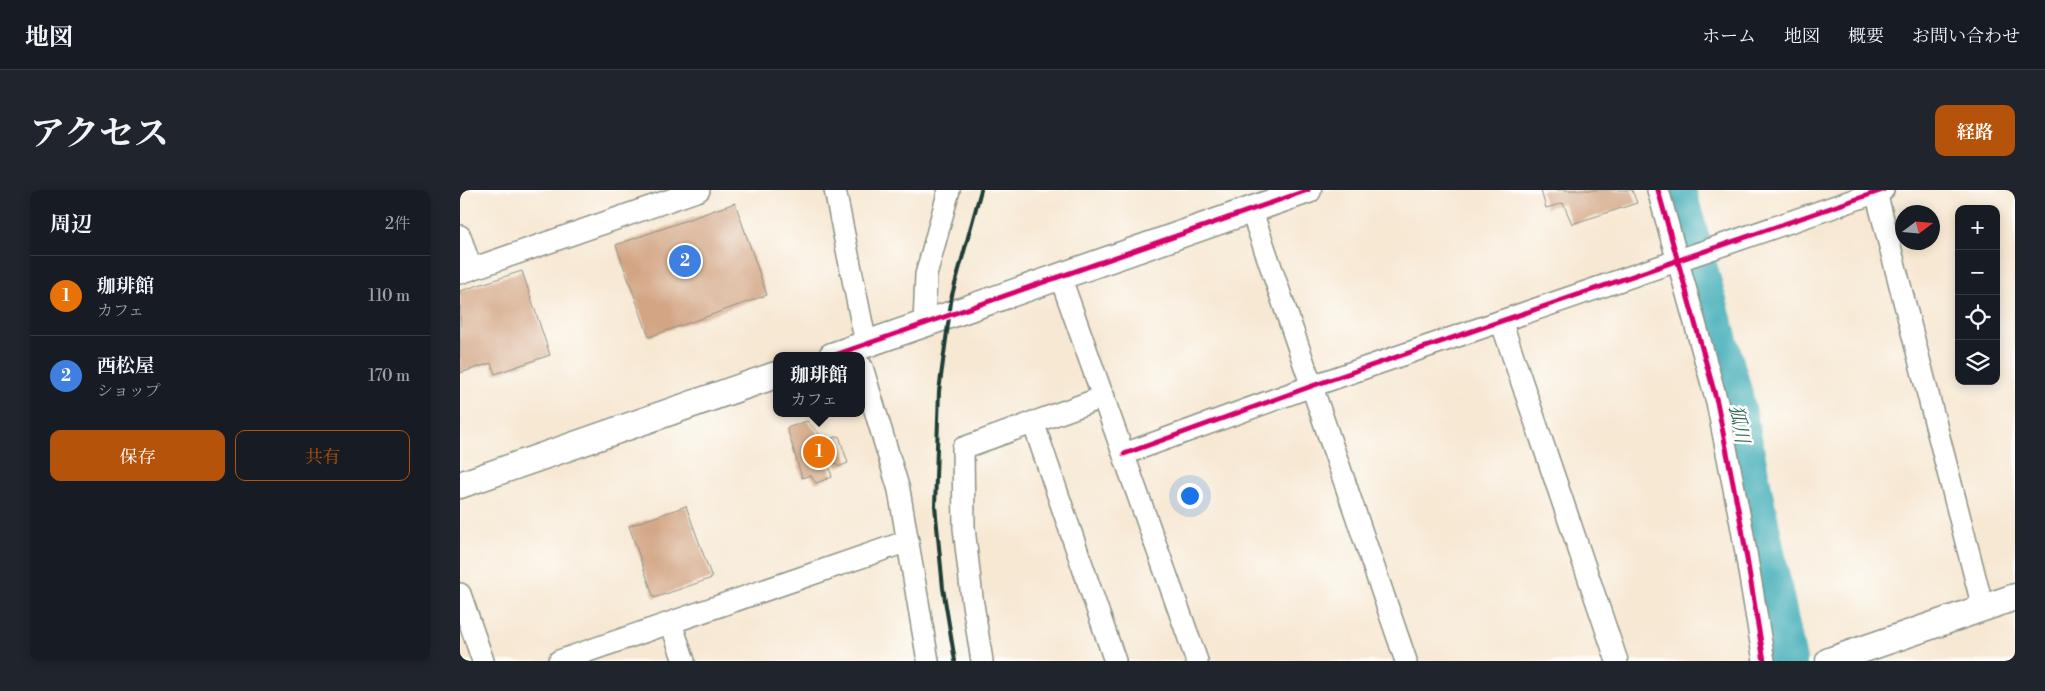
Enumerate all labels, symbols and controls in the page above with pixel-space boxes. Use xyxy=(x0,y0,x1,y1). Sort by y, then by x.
text: 地図 xyxy=(25,23,73,53)
text: ホーム xyxy=(1702,25,1756,48)
text: 地図 xyxy=(1784,25,1820,48)
text: 概要 xyxy=(1848,25,1884,48)
text: お問い合わせ xyxy=(1912,25,2020,48)
button: 経路 xyxy=(1935,105,2015,156)
text: アクセス xyxy=(30,113,169,156)
north arrow xyxy=(1895,205,1940,250)
map controls xyxy=(1955,205,2000,385)
button: + xyxy=(1955,205,2000,250)
text: 周辺 xyxy=(50,212,92,238)
text: 2件 xyxy=(385,214,410,234)
pin: 2 xyxy=(669,242,701,280)
button: − xyxy=(1955,250,2000,295)
text: 珈琲館 xyxy=(97,274,154,298)
text: 1 xyxy=(62,286,70,306)
text: 110 m xyxy=(368,286,410,306)
button: locate xyxy=(1955,295,2000,340)
text: カフェ xyxy=(97,301,144,321)
button: layers xyxy=(1955,340,2000,385)
popup xyxy=(773,352,865,417)
text: 西松屋 xyxy=(97,354,154,378)
text: 珈琲館 xyxy=(790,363,848,387)
text: 2 xyxy=(61,366,71,386)
text: 170 m xyxy=(368,366,410,386)
text: ショップ xyxy=(97,381,161,401)
text: カフェ xyxy=(790,390,838,410)
water label: 狐川 xyxy=(1724,403,1755,447)
button: 保存 xyxy=(50,430,225,481)
button: 共有 xyxy=(235,430,410,481)
pin: 1 xyxy=(803,433,835,471)
your location xyxy=(1177,483,1203,509)

